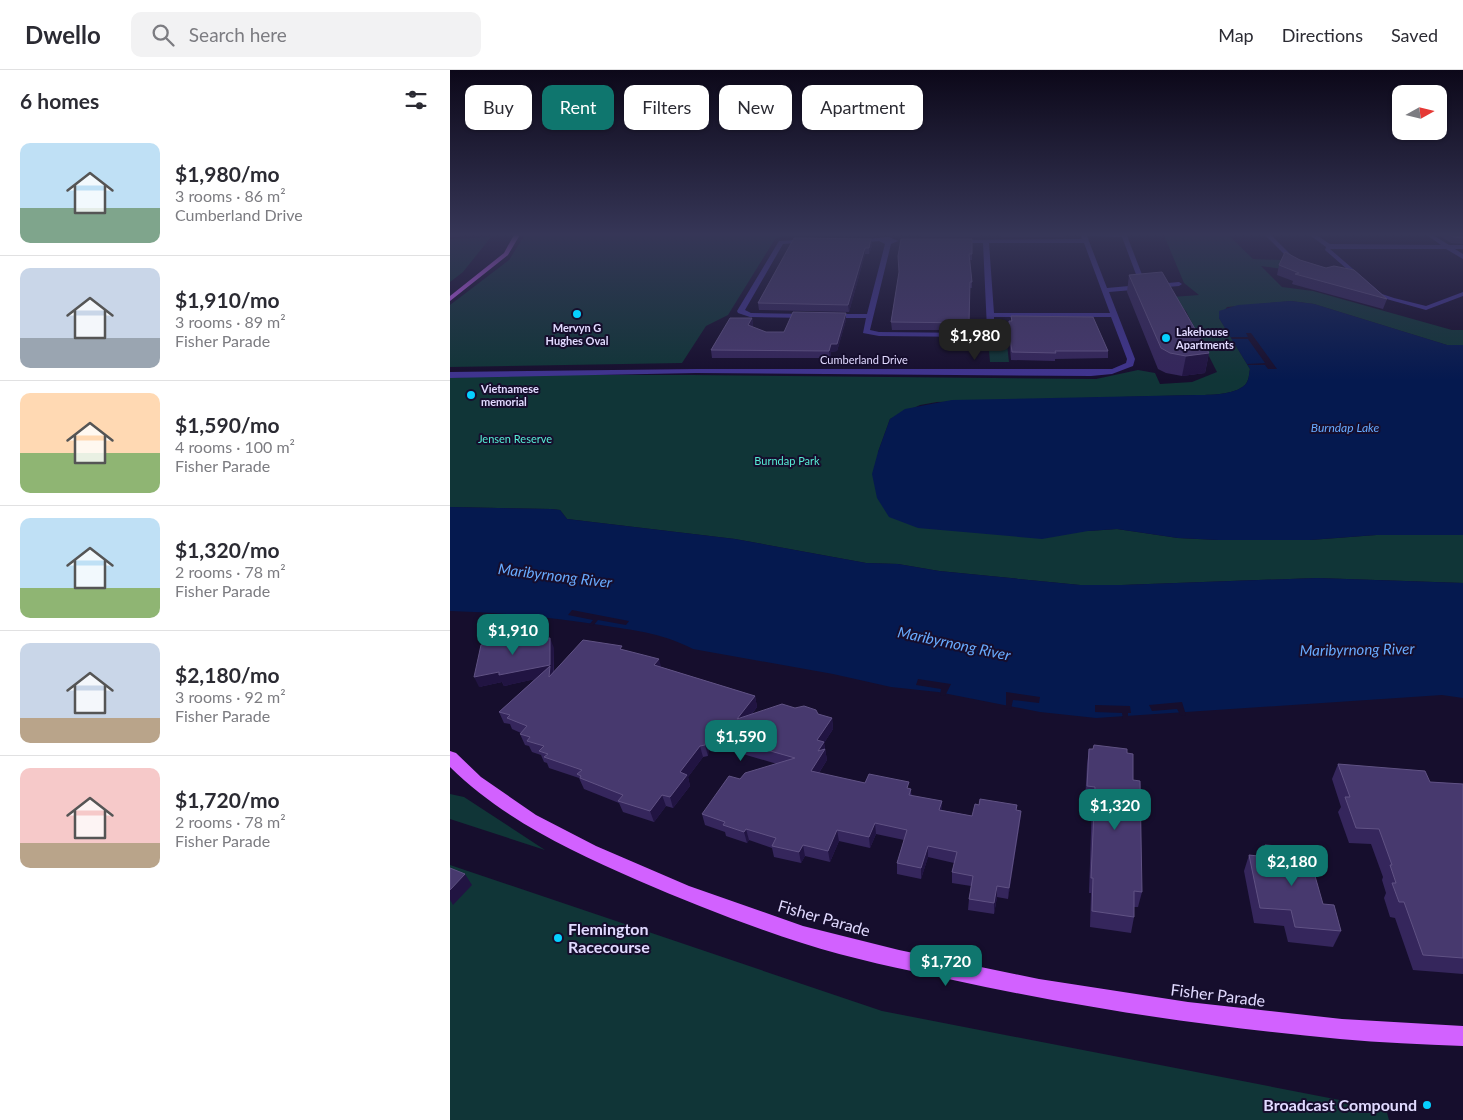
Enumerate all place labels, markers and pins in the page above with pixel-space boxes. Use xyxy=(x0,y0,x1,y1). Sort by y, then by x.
marker: Mervyn G Hughes Oval xyxy=(571,308,583,320)
pin: $1,980 xyxy=(934,318,1016,361)
place label: Mervyn G Hughes Oval xyxy=(546,321,609,347)
place label: Lakehouse Apartments xyxy=(1175,325,1234,351)
marker: Lakehouse Apartments xyxy=(1160,332,1172,344)
place label: Vietnamese memorial xyxy=(480,382,539,408)
marker: Vietnamese memorial xyxy=(465,389,477,401)
pin: $1,910 xyxy=(472,614,554,656)
pin: $1,590 xyxy=(700,720,782,762)
pin: $1,320 xyxy=(1074,788,1156,831)
pin: $2,180 xyxy=(1251,844,1333,887)
place label: Flemington Racecourse xyxy=(568,919,650,956)
marker: Flemington Racecourse xyxy=(552,932,564,944)
pin: $1,720 xyxy=(905,944,987,987)
place label: Broadcast Compound xyxy=(1263,1095,1417,1114)
marker: Broadcast Compound xyxy=(1421,1099,1433,1111)

